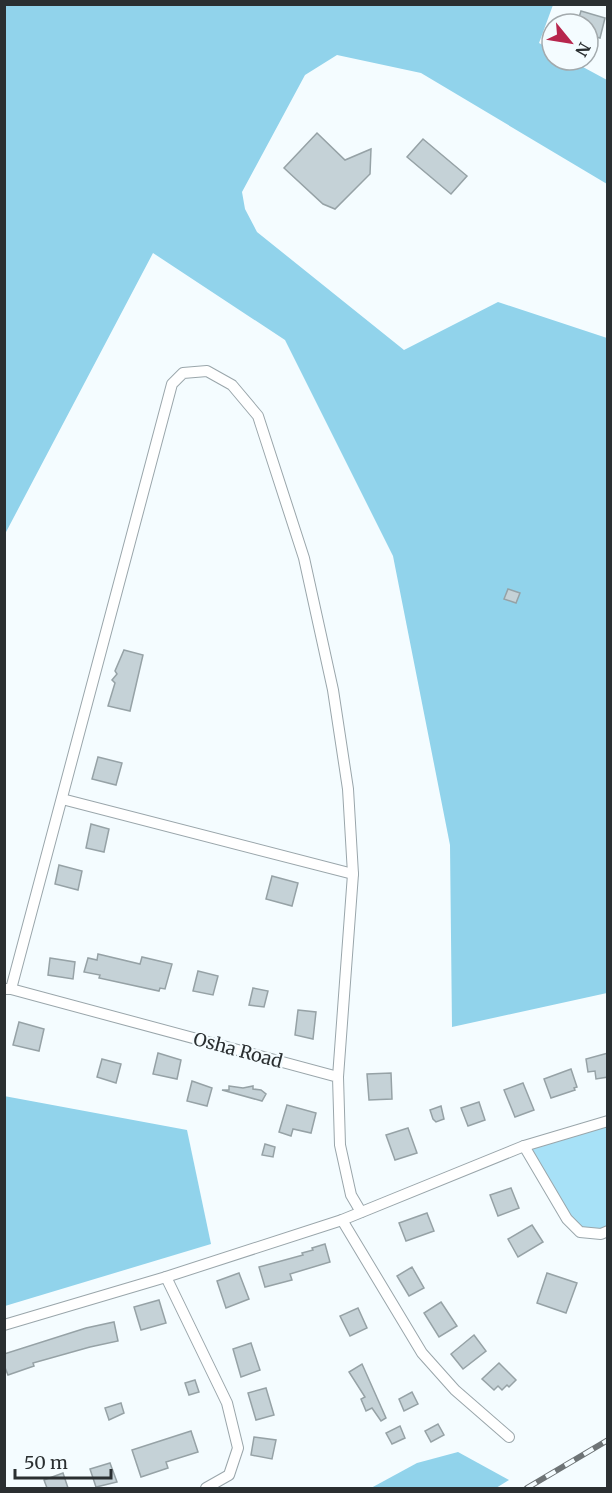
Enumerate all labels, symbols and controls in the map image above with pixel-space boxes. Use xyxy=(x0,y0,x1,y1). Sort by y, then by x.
north arrow xyxy=(540,12,600,72)
text: N xyxy=(571,39,595,60)
street label: Osha Road xyxy=(191,1027,285,1073)
scale bar xyxy=(15,1442,111,1480)
text: 50 m xyxy=(24,1451,68,1474)

